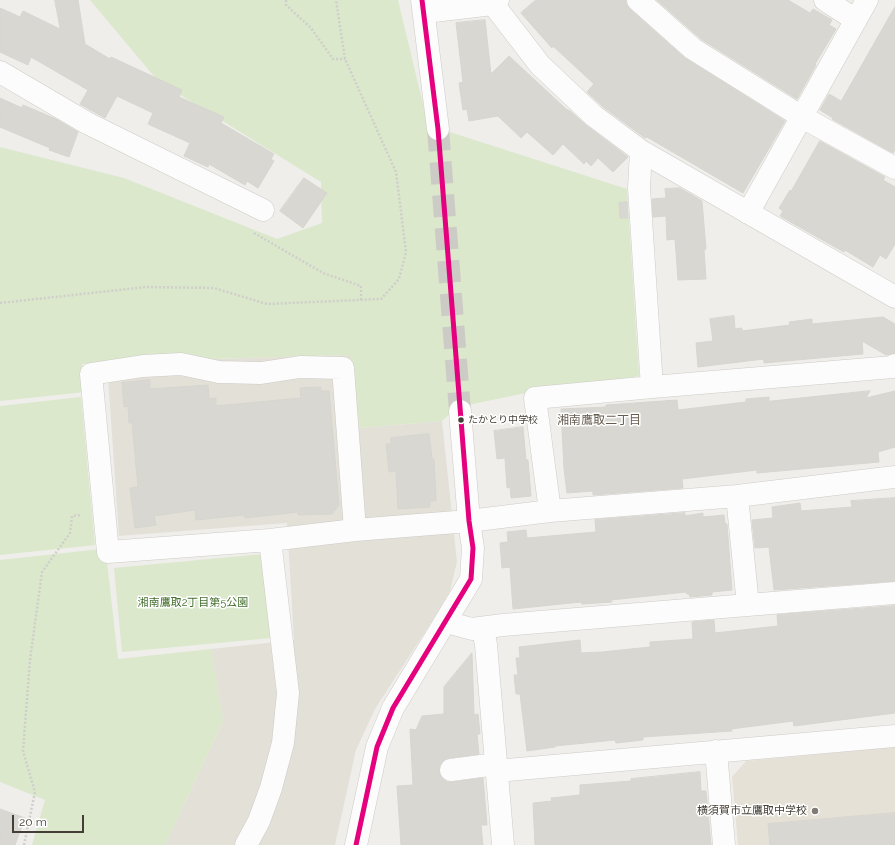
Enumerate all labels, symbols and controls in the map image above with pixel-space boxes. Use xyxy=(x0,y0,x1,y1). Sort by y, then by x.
district label: 湘南鷹取二丁目 xyxy=(557,413,641,427)
place label: たかとり中学校 xyxy=(468,414,538,426)
marker: たかとり中学校 xyxy=(456,415,466,425)
park label: 湘南鷹取2丁目第5公園 xyxy=(138,596,248,610)
place label: 横須賀市立鷹取中学校 xyxy=(697,804,807,818)
marker: 横須賀市立鷹取中学校 xyxy=(810,806,820,816)
scale bar xyxy=(14,807,86,833)
text: 20 m xyxy=(19,815,47,829)

